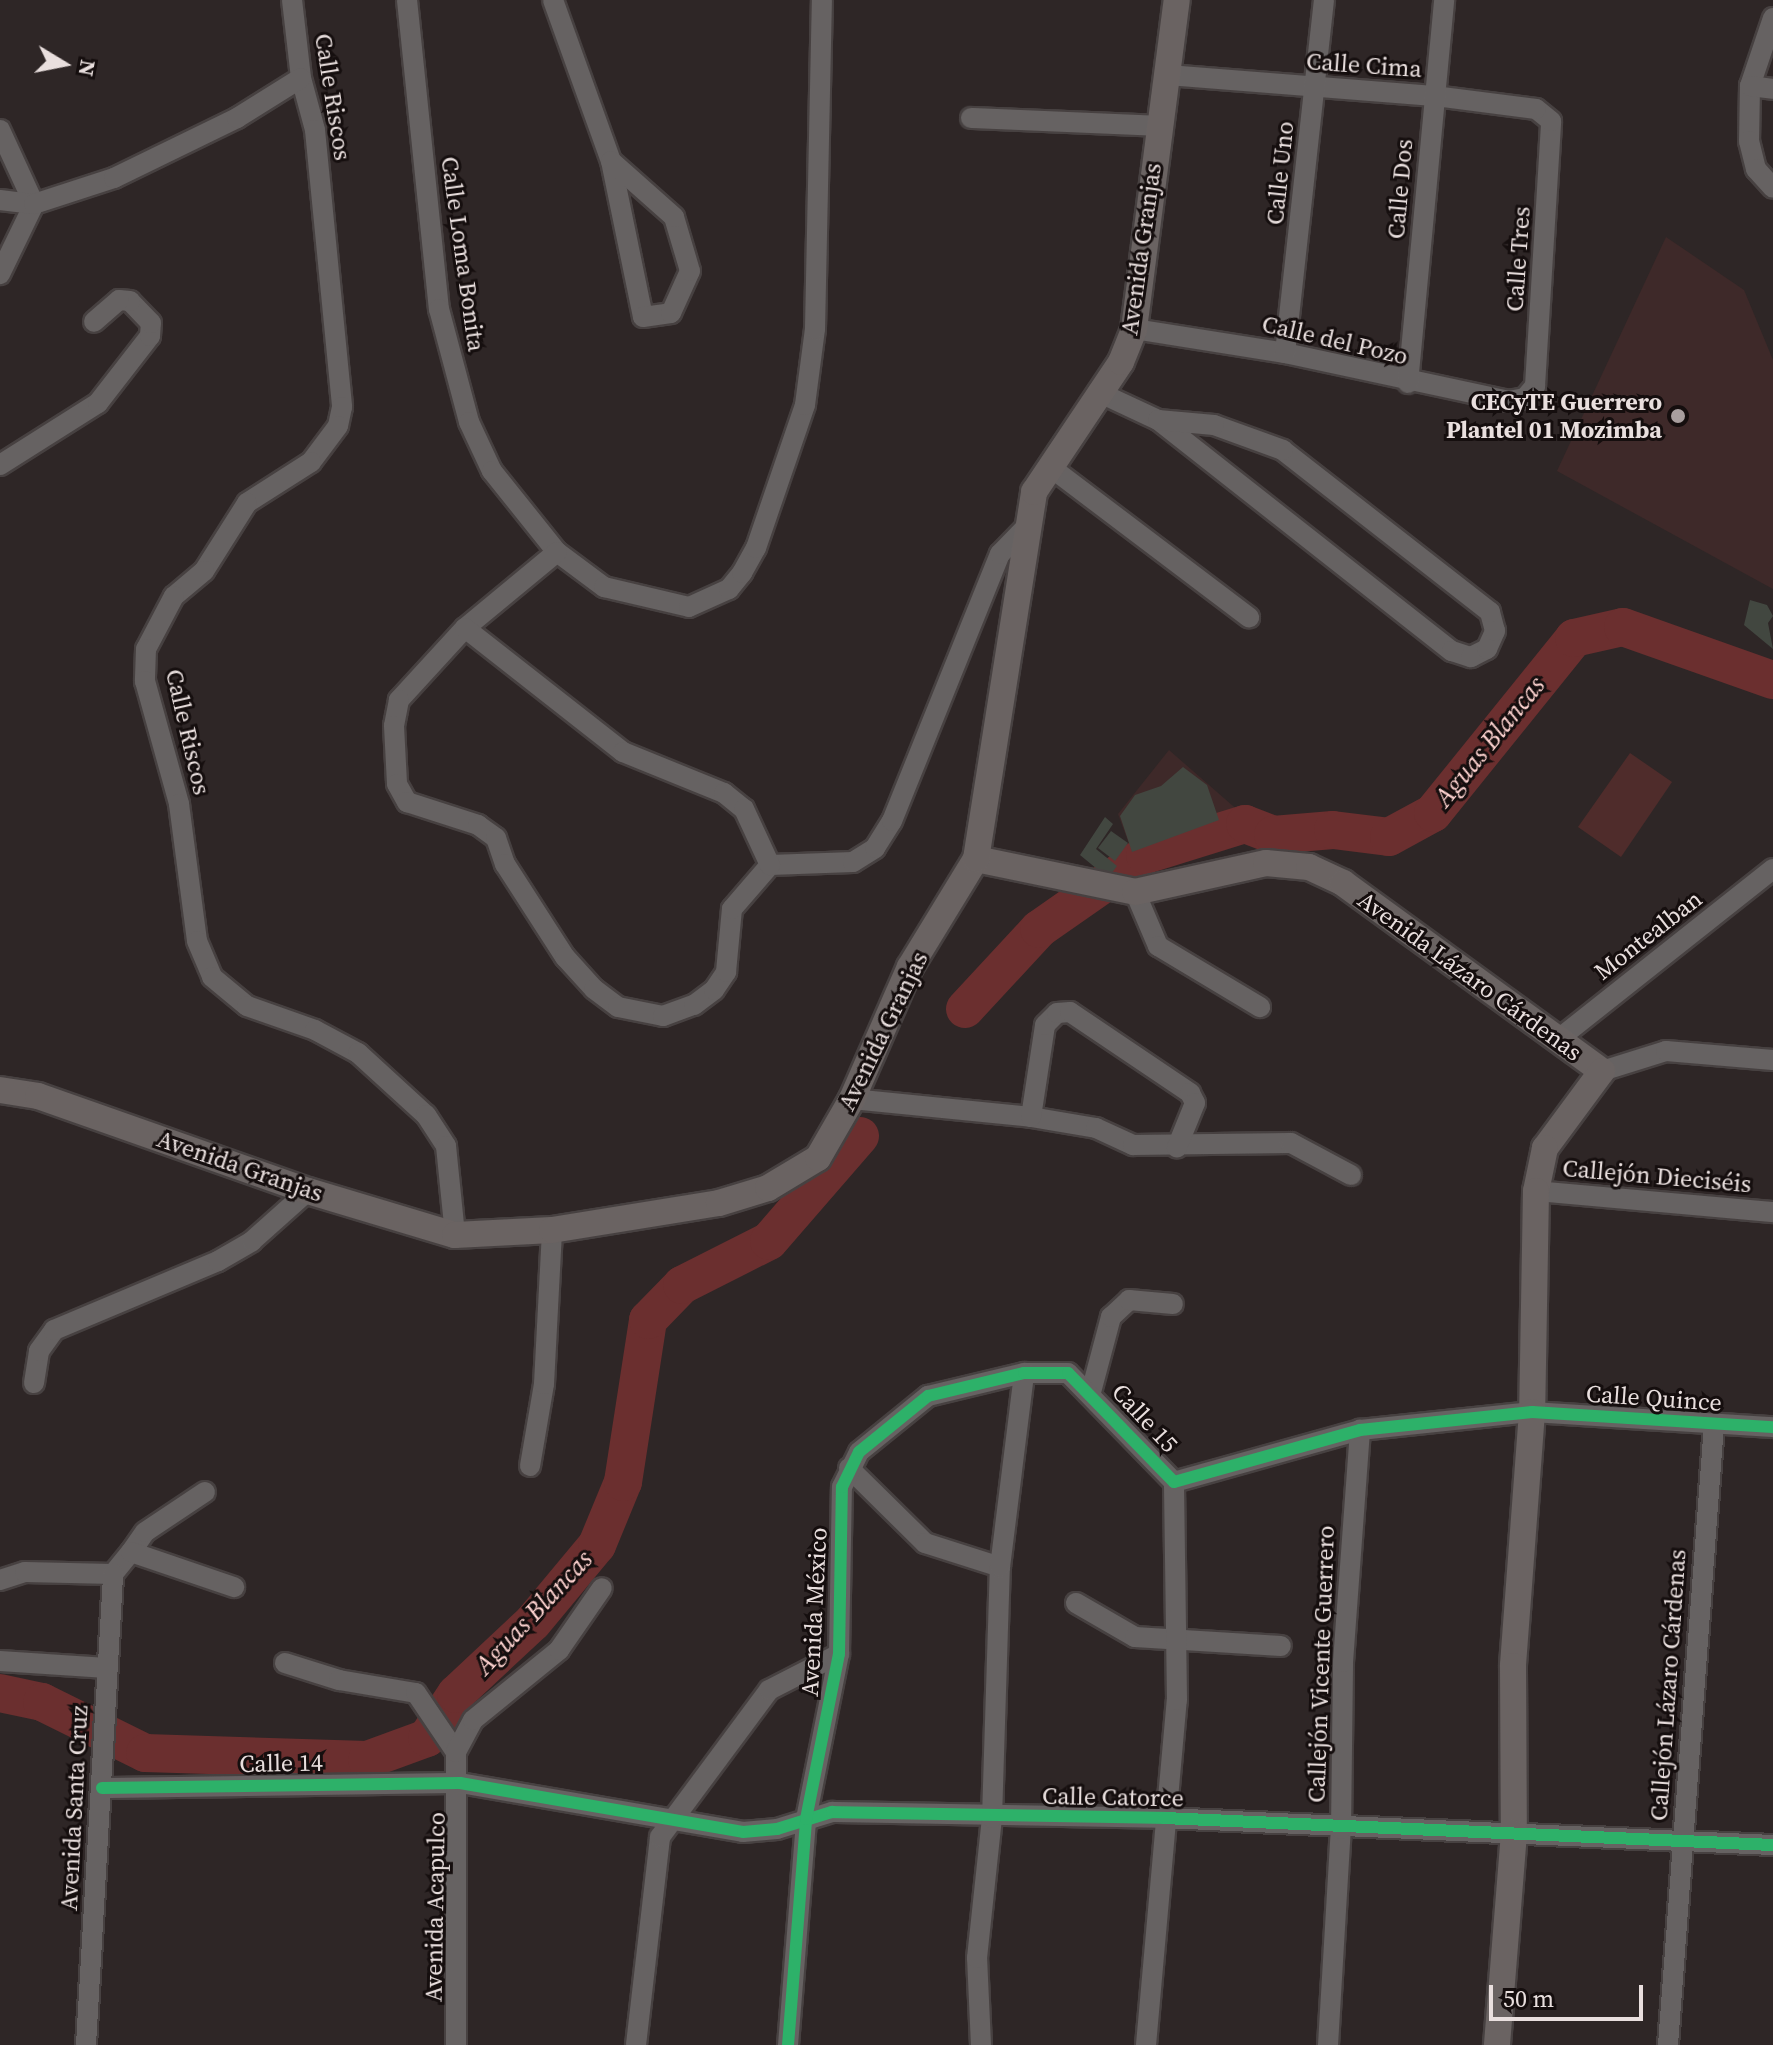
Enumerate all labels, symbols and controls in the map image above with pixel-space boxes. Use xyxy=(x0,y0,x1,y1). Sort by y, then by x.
north arrow xyxy=(24,24,104,104)
street label: Calle Riscos xyxy=(309,32,357,162)
street label: Calle Cima xyxy=(1305,47,1423,83)
text: N xyxy=(71,58,104,79)
street label: Calle Uno xyxy=(1260,120,1300,226)
street label: Calle Dos xyxy=(1381,138,1419,240)
street label: Calle Loma Bonita xyxy=(435,155,491,353)
street label: Avenida Granjas xyxy=(1115,161,1167,337)
street label: Calle Tres xyxy=(1500,205,1536,313)
street label: Calle del Pozo xyxy=(1259,309,1411,371)
place label: CECyTE Guerrero Plantel 01 Mozimba xyxy=(1446,388,1662,444)
marker: CECyTE Guerrero Plantel 01 Mozimba xyxy=(1669,407,1687,425)
street label: Calle Riscos xyxy=(160,666,216,798)
water label: Aguas Blancas xyxy=(1428,671,1552,813)
street label: Montealban xyxy=(1589,884,1707,986)
street label: Avenida Lázaro Cárdenas xyxy=(1352,885,1588,1067)
street label: Avenida Granjas xyxy=(832,947,934,1115)
street label: Avenida Granjas xyxy=(153,1124,327,1208)
street label: Callejón Dieciséis xyxy=(1561,1153,1753,1199)
street label: Calle 15 xyxy=(1106,1378,1184,1458)
street label: Calle Quince xyxy=(1585,1379,1723,1417)
street label: Callejón Vicente Guerrero xyxy=(1302,1524,1340,1804)
street label: Avenida México xyxy=(795,1527,833,1697)
water label: Aguas Blancas xyxy=(469,1544,599,1682)
street label: Callejón Lázaro Cárdenas xyxy=(1644,1548,1692,1822)
street label: Avenida Santa Cruz xyxy=(54,1704,94,1912)
street label: Calle 14 xyxy=(239,1748,323,1778)
street label: Calle Catorce xyxy=(1042,1781,1184,1813)
street label: Avenida Acapulco xyxy=(419,1812,451,2002)
scale bar xyxy=(1493,1969,1647,2019)
text: 50 m xyxy=(1503,1982,1554,2015)

